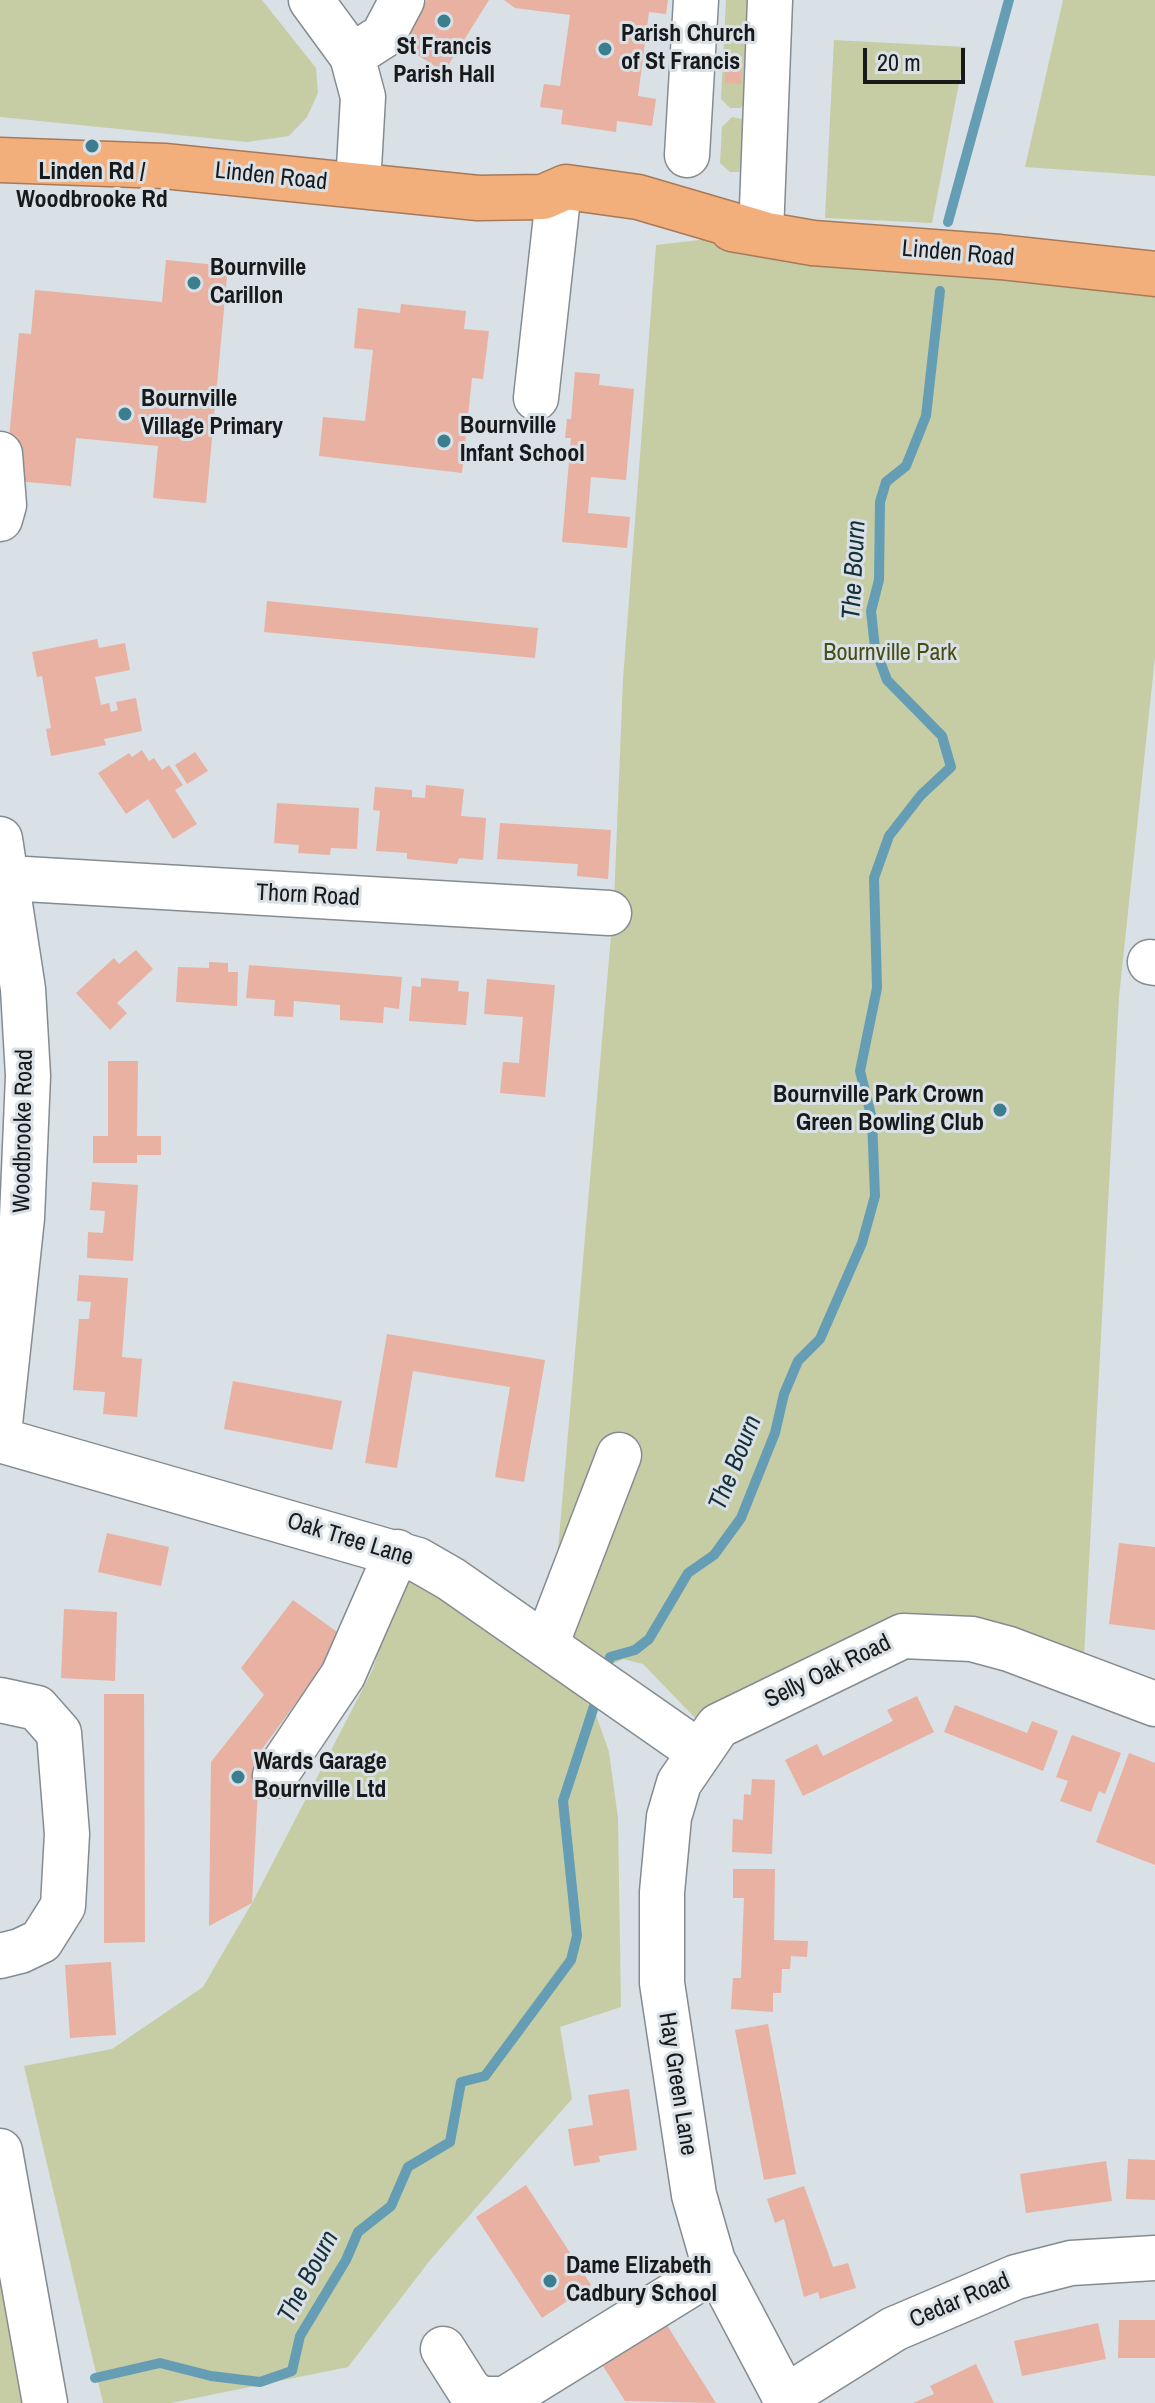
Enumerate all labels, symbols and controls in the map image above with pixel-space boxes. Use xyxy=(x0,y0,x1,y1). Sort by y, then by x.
marker: St Francis Parish Hall xyxy=(435,12,453,30)
place label: Parish Church of St Francis xyxy=(621,21,756,77)
scale bar xyxy=(867,32,969,82)
place label: St Francis Parish Hall xyxy=(393,34,495,90)
marker: Parish Church of St Francis xyxy=(596,40,614,58)
text: 20 m xyxy=(877,46,921,78)
marker: Linden Rd / Woodbrooke Rd xyxy=(83,137,101,155)
street label: Linden Road xyxy=(213,157,329,197)
place label: Linden Rd / Woodbrooke Rd xyxy=(16,159,168,215)
street label: Linden Road xyxy=(901,235,1015,273)
place label: Bournville Carillon xyxy=(210,255,306,311)
marker: Bournville Carillon xyxy=(185,274,203,292)
place label: Bournville Village Primary xyxy=(141,386,283,442)
marker: Bournville Village Primary xyxy=(116,405,134,423)
place label: Bournville Infant School xyxy=(460,413,585,469)
marker: Bournville Infant School xyxy=(435,432,453,450)
water label: The Bourn xyxy=(837,519,873,621)
park label: Bournville Park xyxy=(823,640,957,668)
street label: Thorn Road xyxy=(255,879,361,913)
street label: Woodbrooke Road xyxy=(8,1049,40,1213)
place label: Bournville Park Crown Green Bowling Club xyxy=(773,1082,984,1138)
marker: Bournville Park Crown Green Bowling Club xyxy=(991,1101,1009,1119)
water label: The Bourn xyxy=(703,1411,769,1515)
street label: Oak Tree Lane xyxy=(283,1507,417,1573)
street label: Selly Oak Road xyxy=(760,1629,896,1715)
place label: Wards Garage Bournville Ltd xyxy=(254,1749,387,1805)
marker: Wards Garage Bournville Ltd xyxy=(229,1768,247,1786)
street label: Hay Green Lane xyxy=(651,2010,703,2158)
water label: The Bourn xyxy=(272,2226,346,2328)
place label: Dame Elizabeth Cadbury School xyxy=(566,2253,717,2309)
street label: Cedar Road xyxy=(906,2267,1014,2335)
marker: Dame Elizabeth Cadbury School xyxy=(541,2272,559,2290)

